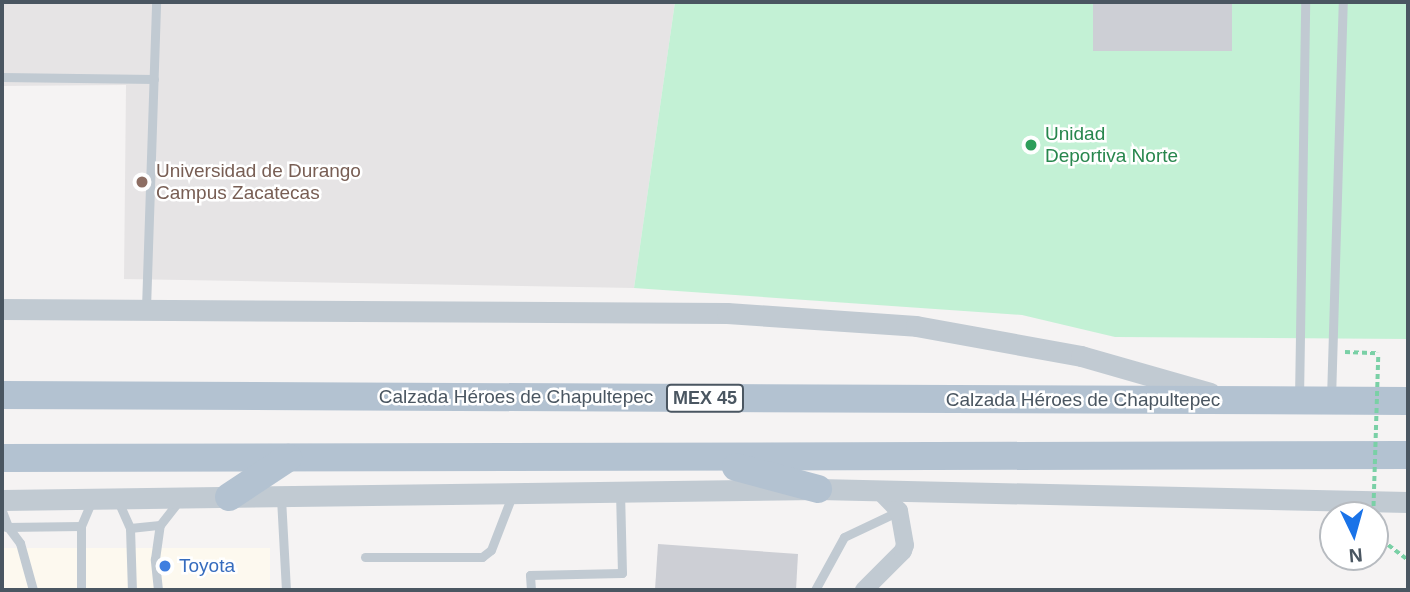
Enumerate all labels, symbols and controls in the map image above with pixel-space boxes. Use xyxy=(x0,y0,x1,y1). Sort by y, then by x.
place label: Unidad Deportiva Norte xyxy=(1045,123,1178,167)
marker: Unidad Deportiva Norte xyxy=(1023,137,1039,153)
place label: Universidad de Durango Campus Zacatecas xyxy=(156,160,361,204)
marker: Universidad de Durango Campus Zacatecas xyxy=(134,174,150,190)
road number: MEX 45 xyxy=(665,384,745,412)
street label: Calzada Héroes de Chapultepec xyxy=(379,386,653,408)
street label: Calzada Héroes de Chapultepec xyxy=(946,389,1220,411)
north arrow xyxy=(1319,501,1389,571)
text: N xyxy=(1348,544,1363,566)
place label: Toyota xyxy=(179,555,235,577)
marker: Toyota xyxy=(157,558,173,574)

